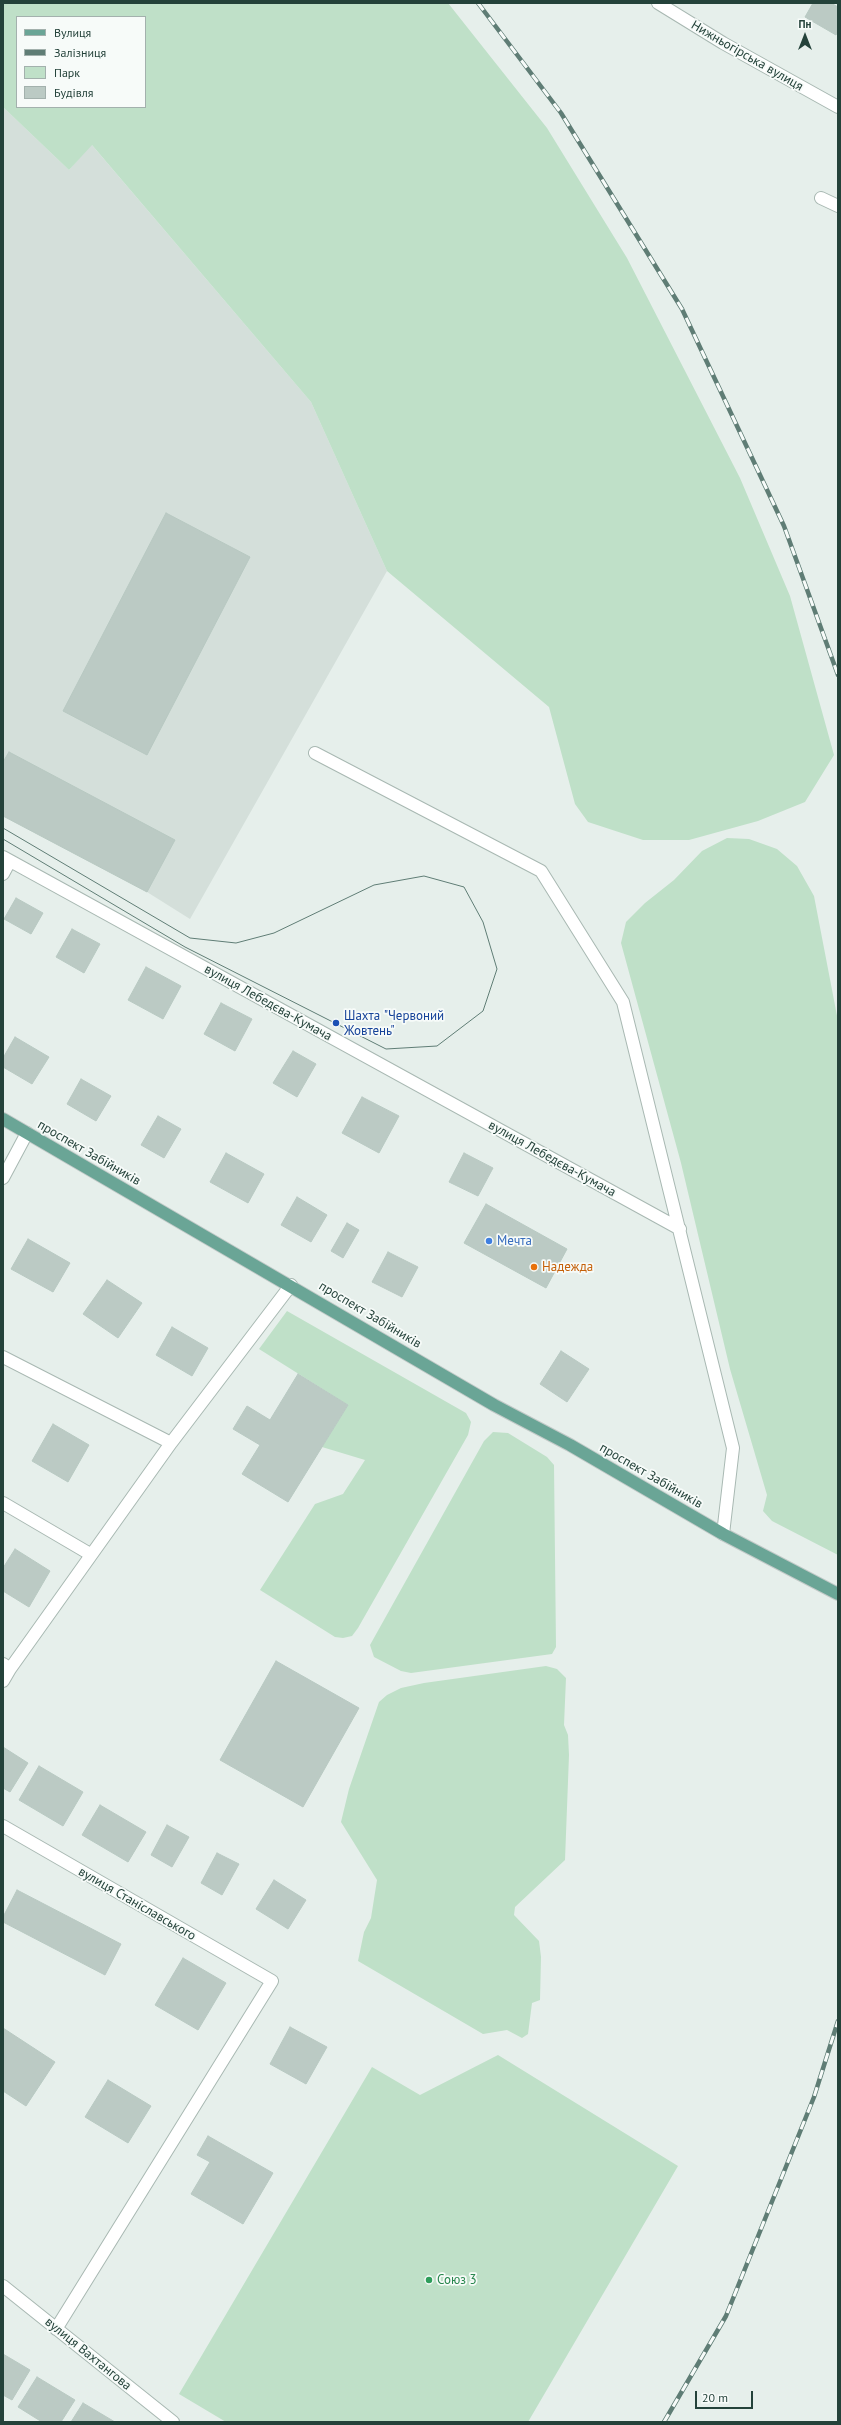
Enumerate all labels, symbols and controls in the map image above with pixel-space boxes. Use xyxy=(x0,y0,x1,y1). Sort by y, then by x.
legend xyxy=(16,16,146,108)
north arrow xyxy=(785,16,825,56)
text: Пн xyxy=(799,17,811,31)
street label: Нижньогірська вулиця xyxy=(688,18,806,94)
text: Вулиця xyxy=(54,25,91,40)
text: Залізниця xyxy=(54,45,106,60)
text: Парк xyxy=(54,65,80,80)
text: Будівля xyxy=(54,85,93,100)
street label: вулиця Лебедєва-Кумача xyxy=(202,961,334,1045)
place label: Шахта "Червоний Жовтень" xyxy=(344,1008,444,1039)
marker: Шахта "Червоний Жовтень" xyxy=(331,1018,341,1028)
street label: проспект Забійників xyxy=(35,1117,143,1189)
street label: вулиця Лебедєва-Кумача xyxy=(486,1117,618,1201)
place label: Мечта xyxy=(497,1233,532,1249)
marker: Мечта xyxy=(484,1236,494,1246)
place label: Надежда xyxy=(542,1259,593,1275)
marker: Надежда xyxy=(529,1262,539,1272)
street label: проспект Забійників xyxy=(316,1278,424,1352)
street label: проспект Забійників xyxy=(597,1440,705,1512)
street label: вулиця Станіславського xyxy=(75,1864,199,1944)
place label: Союз 3 xyxy=(437,2272,477,2288)
marker: Союз 3 xyxy=(424,2275,434,2285)
street label: вулиця Вахтангова xyxy=(42,2314,134,2394)
scale bar xyxy=(697,2383,755,2409)
text: 20 m xyxy=(702,2390,728,2405)

